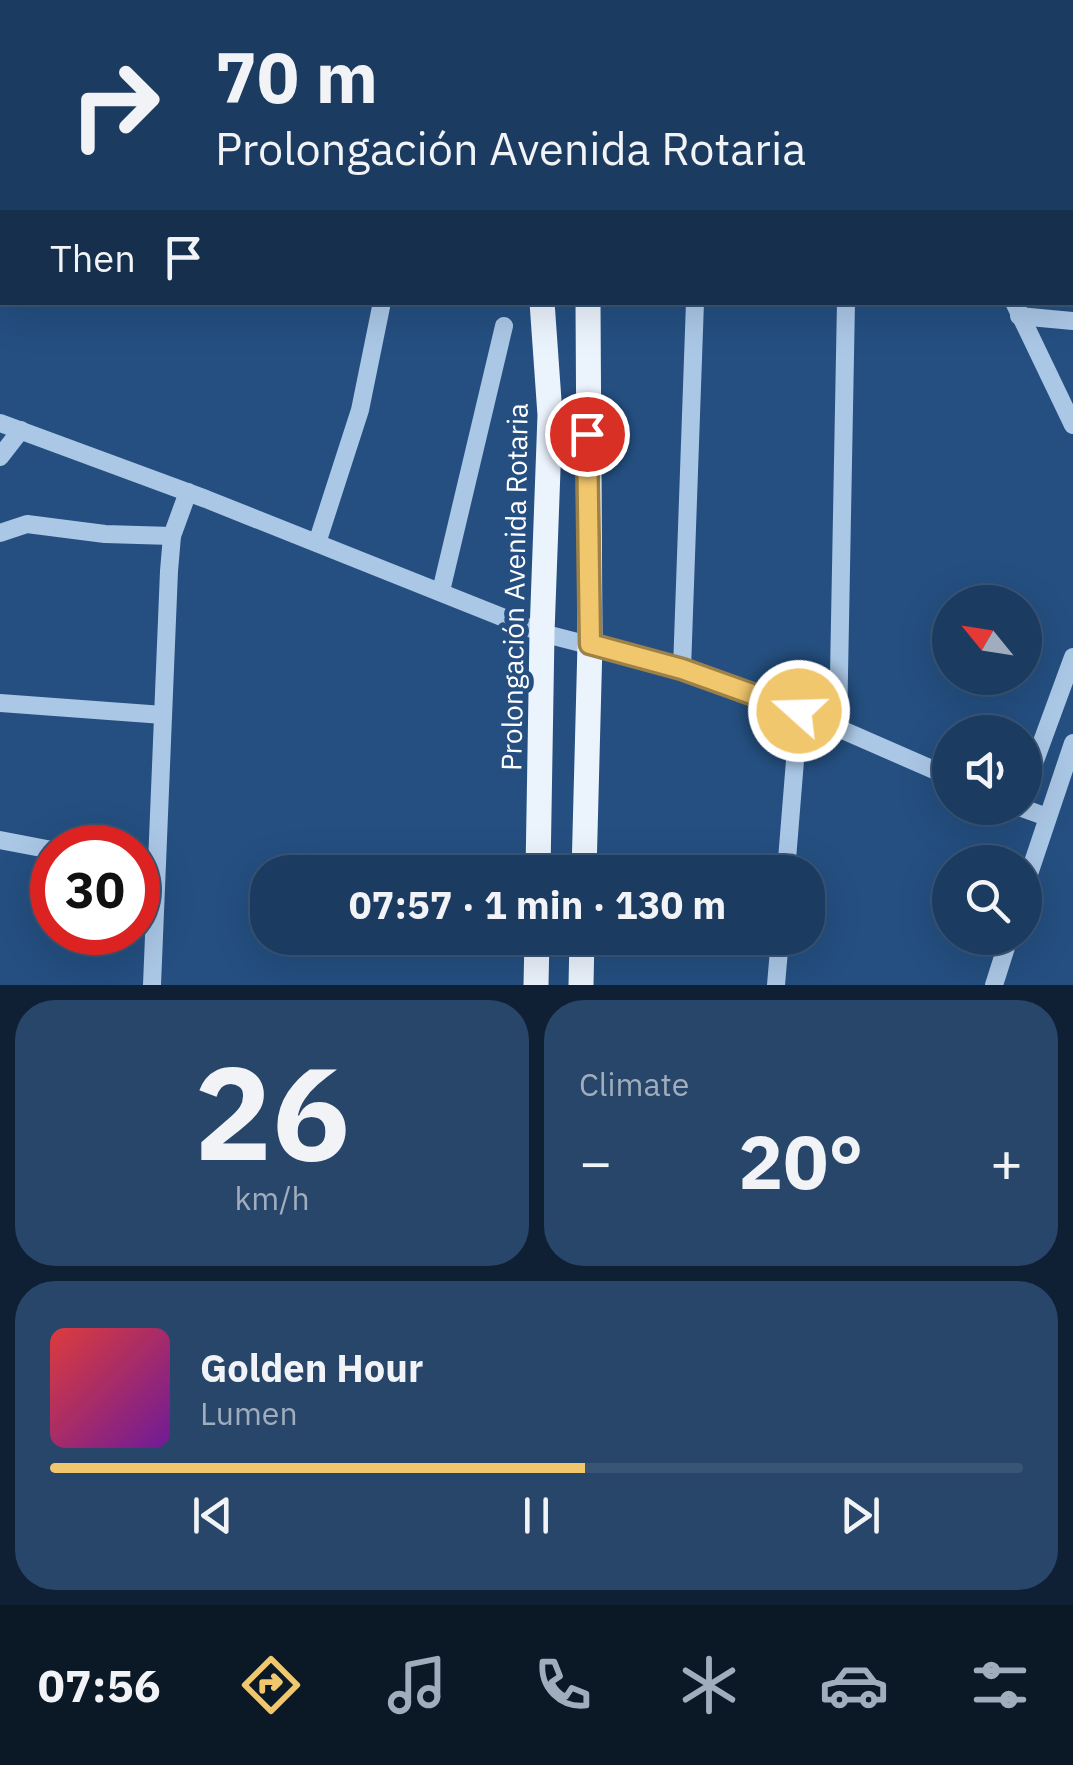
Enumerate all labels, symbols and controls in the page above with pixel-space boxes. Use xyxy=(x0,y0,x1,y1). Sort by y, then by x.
text: 70 m xyxy=(215,31,378,122)
icon: right xyxy=(50,40,180,170)
text: Prolongación Avenida Rotaria xyxy=(215,119,806,177)
icon: arrive xyxy=(156,230,211,285)
text: Then xyxy=(50,233,136,282)
pin xyxy=(545,392,630,477)
street label: Prolongación Avenida Rotaria xyxy=(492,403,536,771)
icon: arrive xyxy=(560,407,615,462)
north arrow xyxy=(932,585,1042,695)
map controls xyxy=(932,585,1042,955)
position arrow xyxy=(747,659,851,763)
button: sound xyxy=(932,715,1042,825)
speed limit sign: 30 xyxy=(30,825,160,955)
button: search xyxy=(932,845,1042,955)
text: 07:57 · 1 min · 130 m xyxy=(349,880,726,929)
text: 26 xyxy=(194,1027,350,1196)
text: Climate xyxy=(579,1063,689,1105)
text: 20° xyxy=(738,1112,864,1210)
text: − xyxy=(579,1126,612,1197)
text: + xyxy=(990,1126,1023,1197)
text: km/h xyxy=(234,1177,310,1219)
text: Golden Hour xyxy=(200,1343,423,1392)
text: Lumen xyxy=(200,1392,298,1434)
icon: previous xyxy=(185,1488,240,1543)
icon: pause xyxy=(509,1488,564,1543)
icon: next xyxy=(833,1488,888,1543)
icon: directions xyxy=(236,1650,306,1720)
icon: music xyxy=(382,1650,452,1720)
icon: phone xyxy=(528,1650,598,1720)
icon: climate xyxy=(674,1650,744,1720)
icon: car xyxy=(819,1650,889,1720)
icon: filters xyxy=(965,1650,1035,1720)
text: 07:56 xyxy=(38,1656,161,1714)

